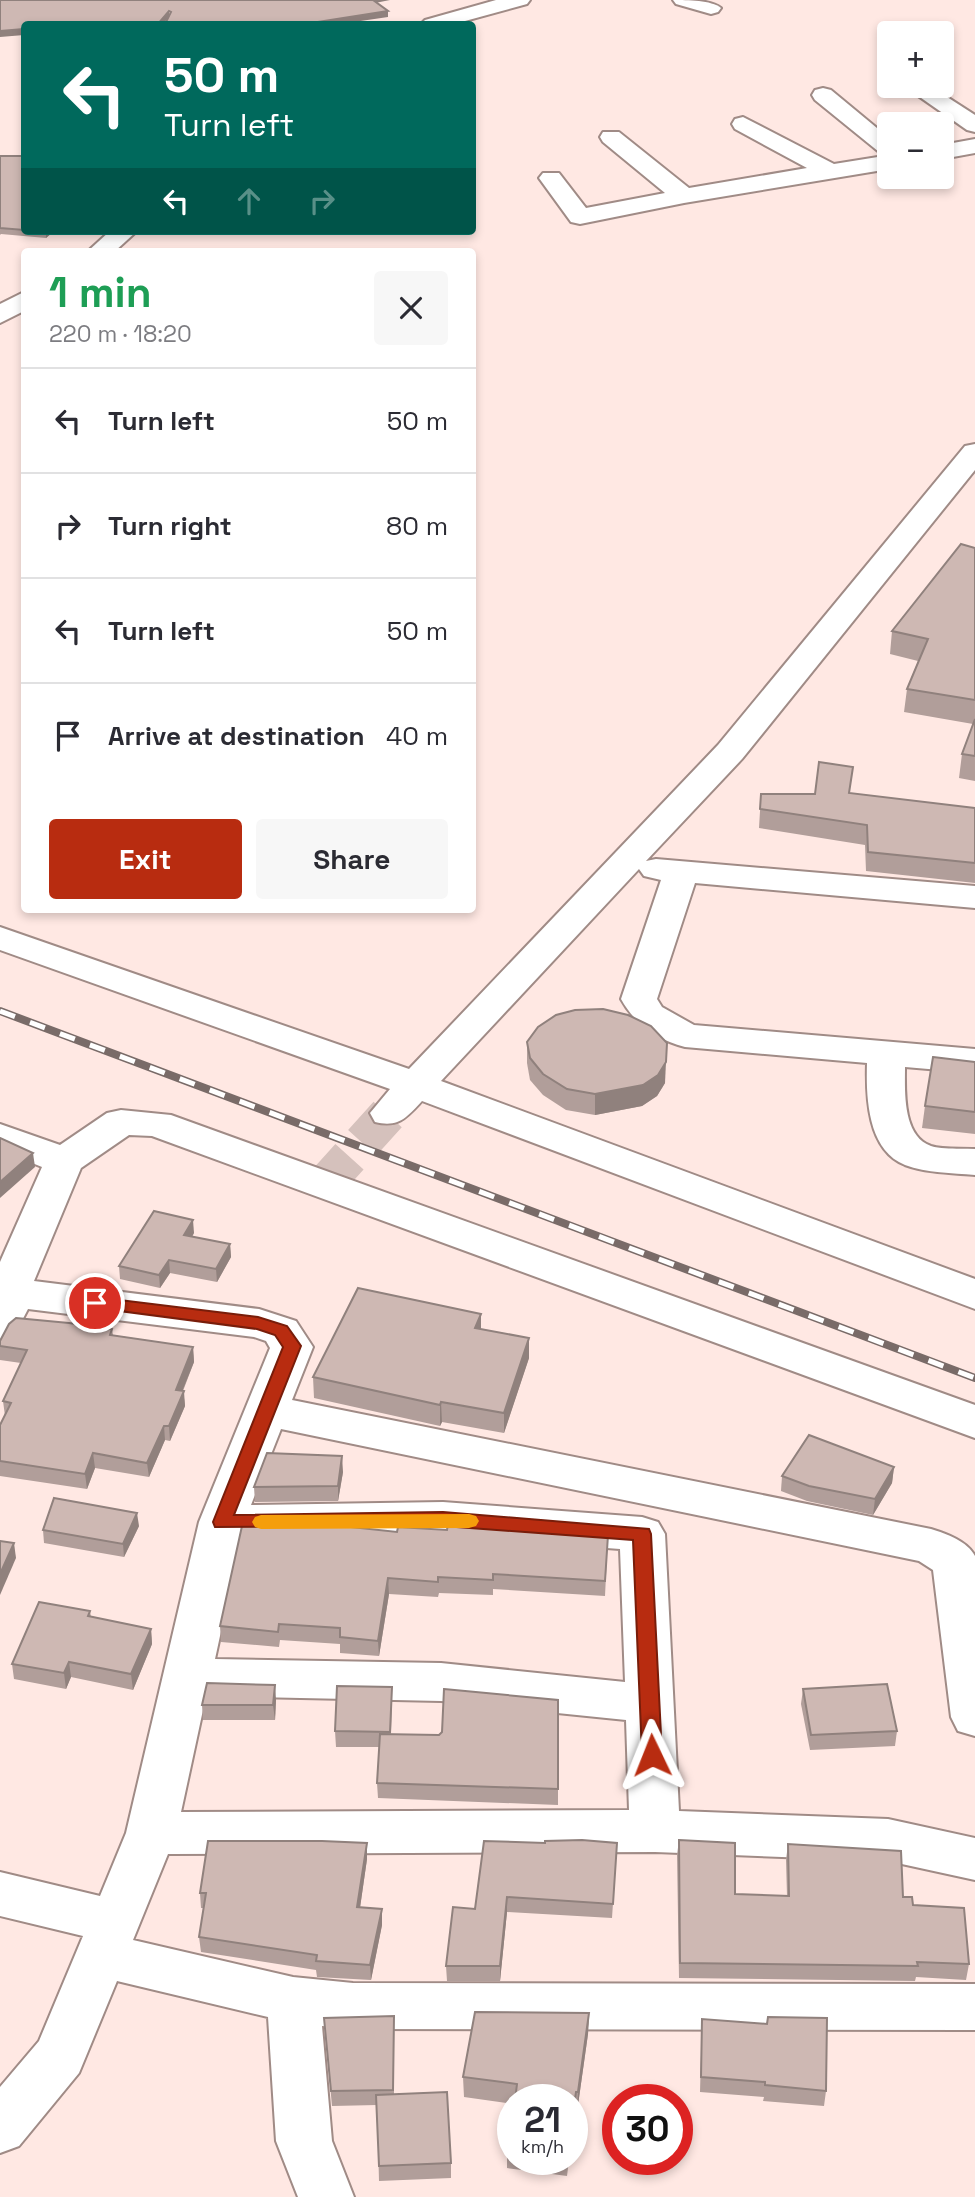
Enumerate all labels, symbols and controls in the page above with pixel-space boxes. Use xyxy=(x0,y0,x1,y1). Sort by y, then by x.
map controls xyxy=(877,21,954,189)
button: + xyxy=(877,21,954,98)
text: 50 m xyxy=(164,44,279,106)
icon: left xyxy=(49,49,140,140)
text: Turn left xyxy=(164,105,294,145)
button: − xyxy=(877,112,954,189)
icon: left xyxy=(157,182,195,220)
icon: ahead xyxy=(230,182,268,220)
icon: right xyxy=(303,182,341,220)
text: 1 min xyxy=(49,266,152,319)
button: close xyxy=(374,271,448,345)
text: 220 m · 18:20 xyxy=(49,319,192,349)
icon: left xyxy=(49,402,87,440)
text: Turn left xyxy=(108,404,215,438)
text: 50 m xyxy=(387,404,448,438)
icon: right xyxy=(49,507,87,545)
text: Turn right xyxy=(108,509,232,543)
text: 80 m xyxy=(386,509,448,543)
icon: left xyxy=(49,612,87,650)
text: Turn left xyxy=(108,614,215,648)
text: 50 m xyxy=(387,614,448,648)
icon: arrive xyxy=(49,717,87,755)
text: Arrive at destination xyxy=(108,719,365,753)
text: 40 m xyxy=(386,719,448,753)
button: Exit xyxy=(49,819,242,899)
button: Share xyxy=(256,819,448,899)
pin xyxy=(65,1273,125,1333)
icon: arrive xyxy=(76,1284,114,1322)
position arrow xyxy=(615,1718,689,1792)
speed limit sign: 30 xyxy=(602,2084,693,2175)
text: 21 xyxy=(524,2098,561,2142)
text: km/h xyxy=(521,2135,564,2158)

